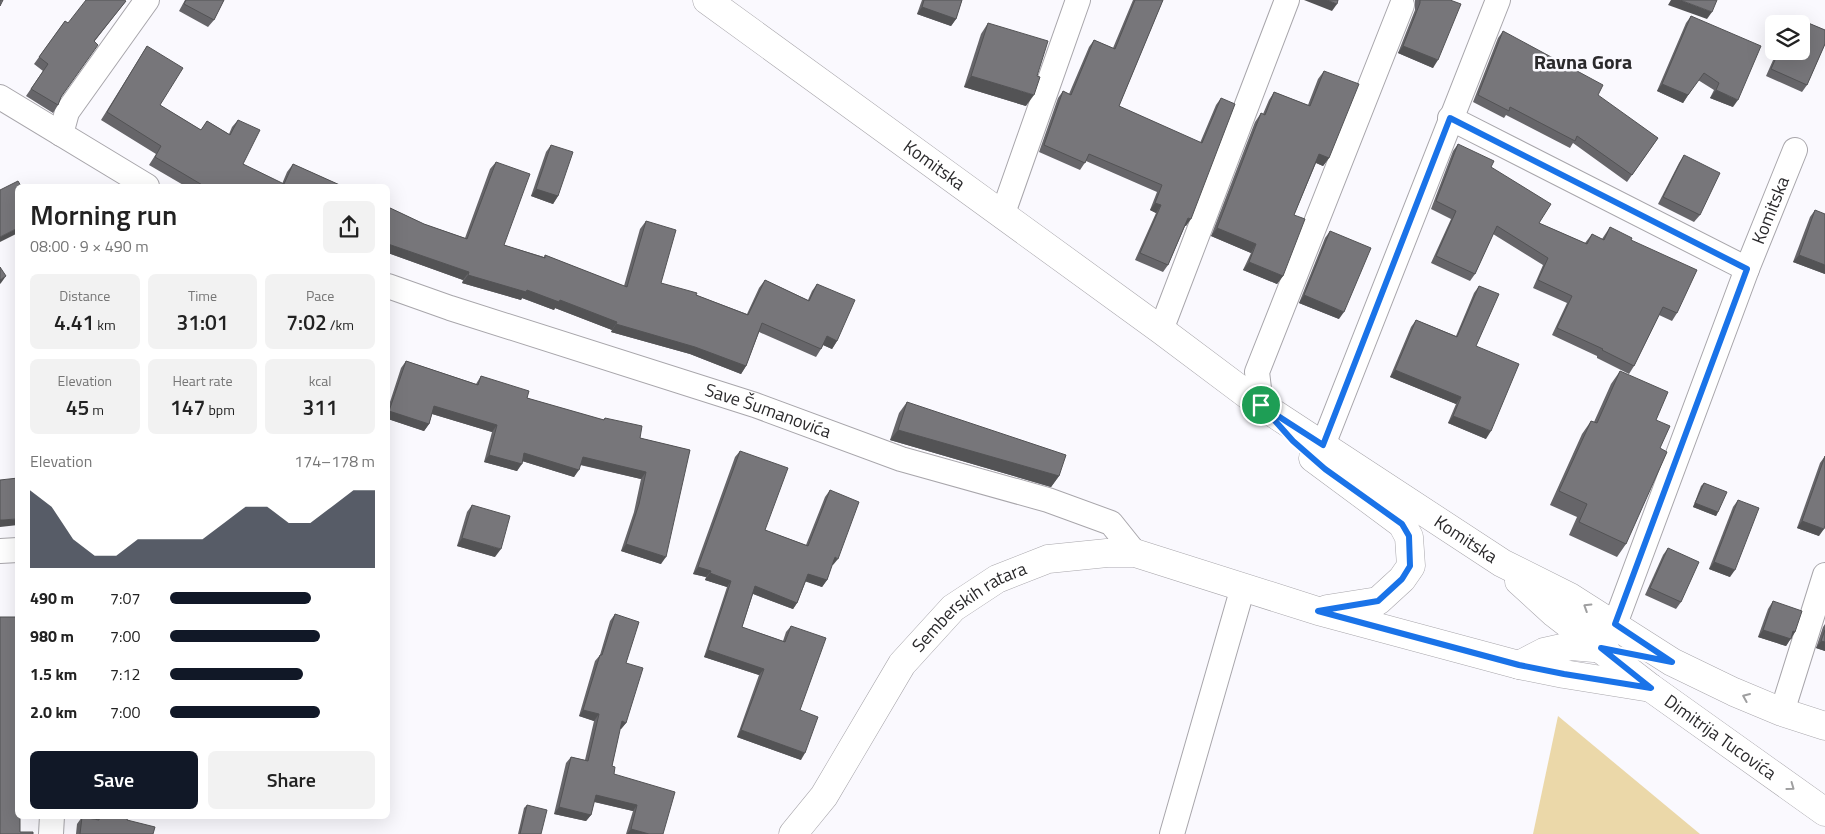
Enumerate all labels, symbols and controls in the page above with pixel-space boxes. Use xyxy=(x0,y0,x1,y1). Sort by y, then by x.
map controls xyxy=(1765,15,1810,60)
button: layers xyxy=(1765,15,1810,60)
district label: Ravna Gora xyxy=(1534,46,1632,77)
street label: Komitska xyxy=(898,133,971,197)
street label: Komitska xyxy=(1744,172,1796,248)
text: Morning run xyxy=(30,193,177,236)
button: share xyxy=(323,201,375,253)
text: 08:00 · 9 × 490 m xyxy=(30,234,149,258)
text: Distance xyxy=(59,285,110,306)
text: Time xyxy=(188,285,217,306)
text: Pace xyxy=(306,285,334,306)
text: 4.41 xyxy=(54,306,94,338)
text: 31:01 xyxy=(176,306,229,338)
text: 7:02 xyxy=(286,306,327,338)
text: km xyxy=(94,314,116,335)
text: /km xyxy=(327,314,354,335)
text: Elevation xyxy=(58,370,112,391)
text: Heart rate xyxy=(172,370,233,391)
text: kcal xyxy=(309,370,332,391)
street label: Save Šumanovića xyxy=(702,376,835,445)
pin xyxy=(1240,384,1282,426)
text: 45 xyxy=(66,391,89,423)
text: 147 xyxy=(170,391,205,423)
text: 311 xyxy=(303,391,338,423)
icon: arrive xyxy=(1247,391,1275,419)
text: m xyxy=(89,399,104,420)
text: bpm xyxy=(205,399,235,420)
text: Elevation xyxy=(30,449,92,473)
text: 174–178 m xyxy=(294,449,375,473)
street label: Komitska xyxy=(1429,508,1503,569)
street label: Semberskih ratara xyxy=(905,555,1030,658)
text: 490 m xyxy=(30,586,74,610)
text: 7:07 xyxy=(110,586,140,610)
one-way arrow xyxy=(1583,604,1592,614)
text: 980 m xyxy=(30,624,74,648)
text: 7:00 xyxy=(110,624,140,648)
text: 1.5 km xyxy=(30,662,77,686)
text: 7:12 xyxy=(110,662,140,686)
street label: Dimitrija Tucovića xyxy=(1659,688,1782,786)
one-way arrow xyxy=(1742,693,1751,704)
text: 2.0 km xyxy=(30,700,77,724)
text: 7:00 xyxy=(110,700,140,724)
button: Save xyxy=(30,751,198,809)
button: Share xyxy=(208,751,375,809)
one-way arrow xyxy=(1785,781,1795,790)

